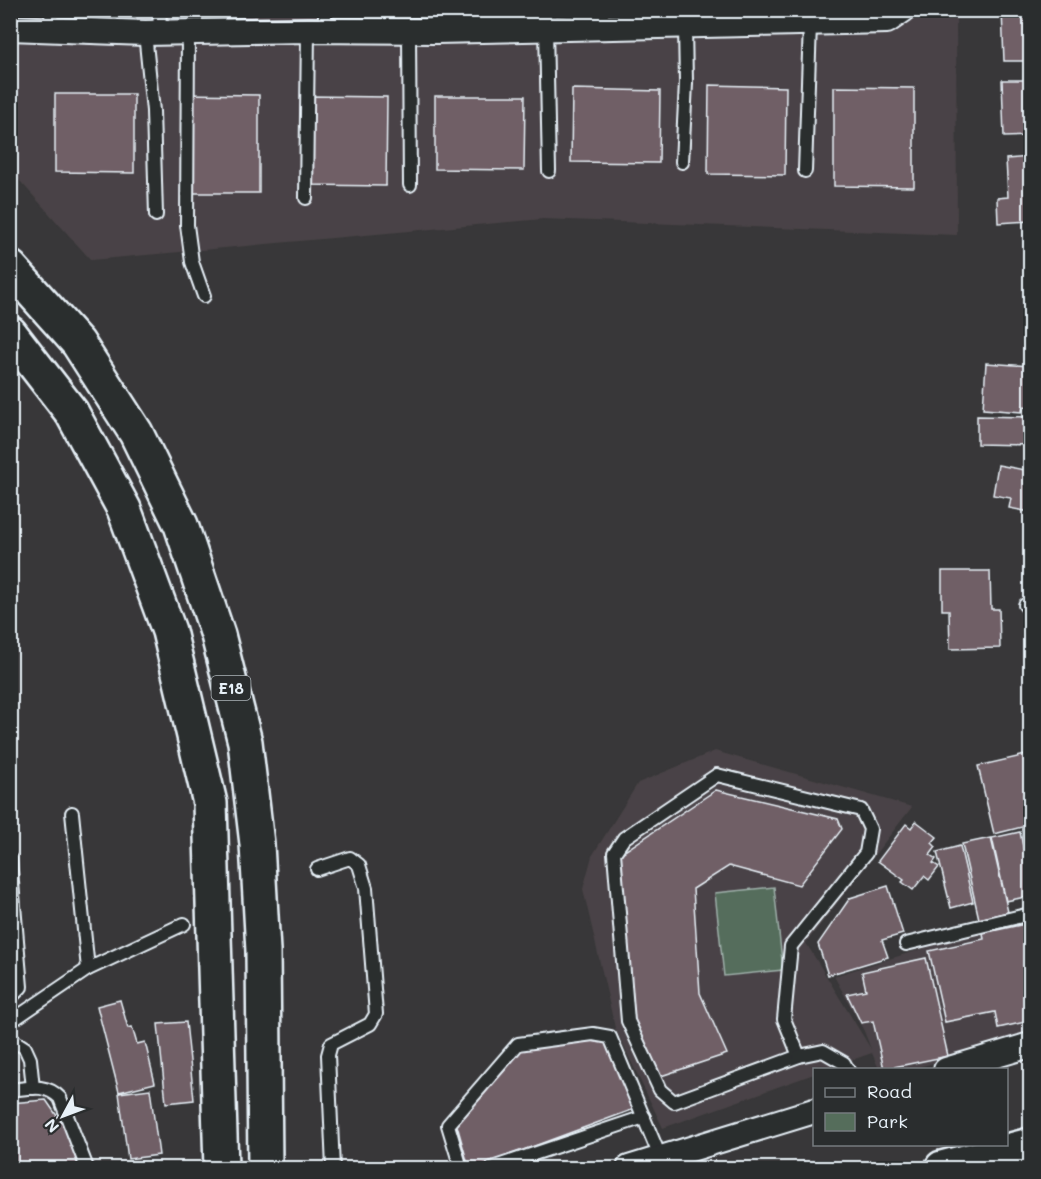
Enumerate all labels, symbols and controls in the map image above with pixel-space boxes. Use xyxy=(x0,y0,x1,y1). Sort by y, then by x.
road number: E18 xyxy=(212,676,250,700)
legend xyxy=(813,1068,1008,1146)
text: Road xyxy=(867,1079,912,1103)
north arrow xyxy=(33,1086,93,1146)
text: Park xyxy=(867,1109,908,1133)
text: N xyxy=(39,1115,63,1138)

